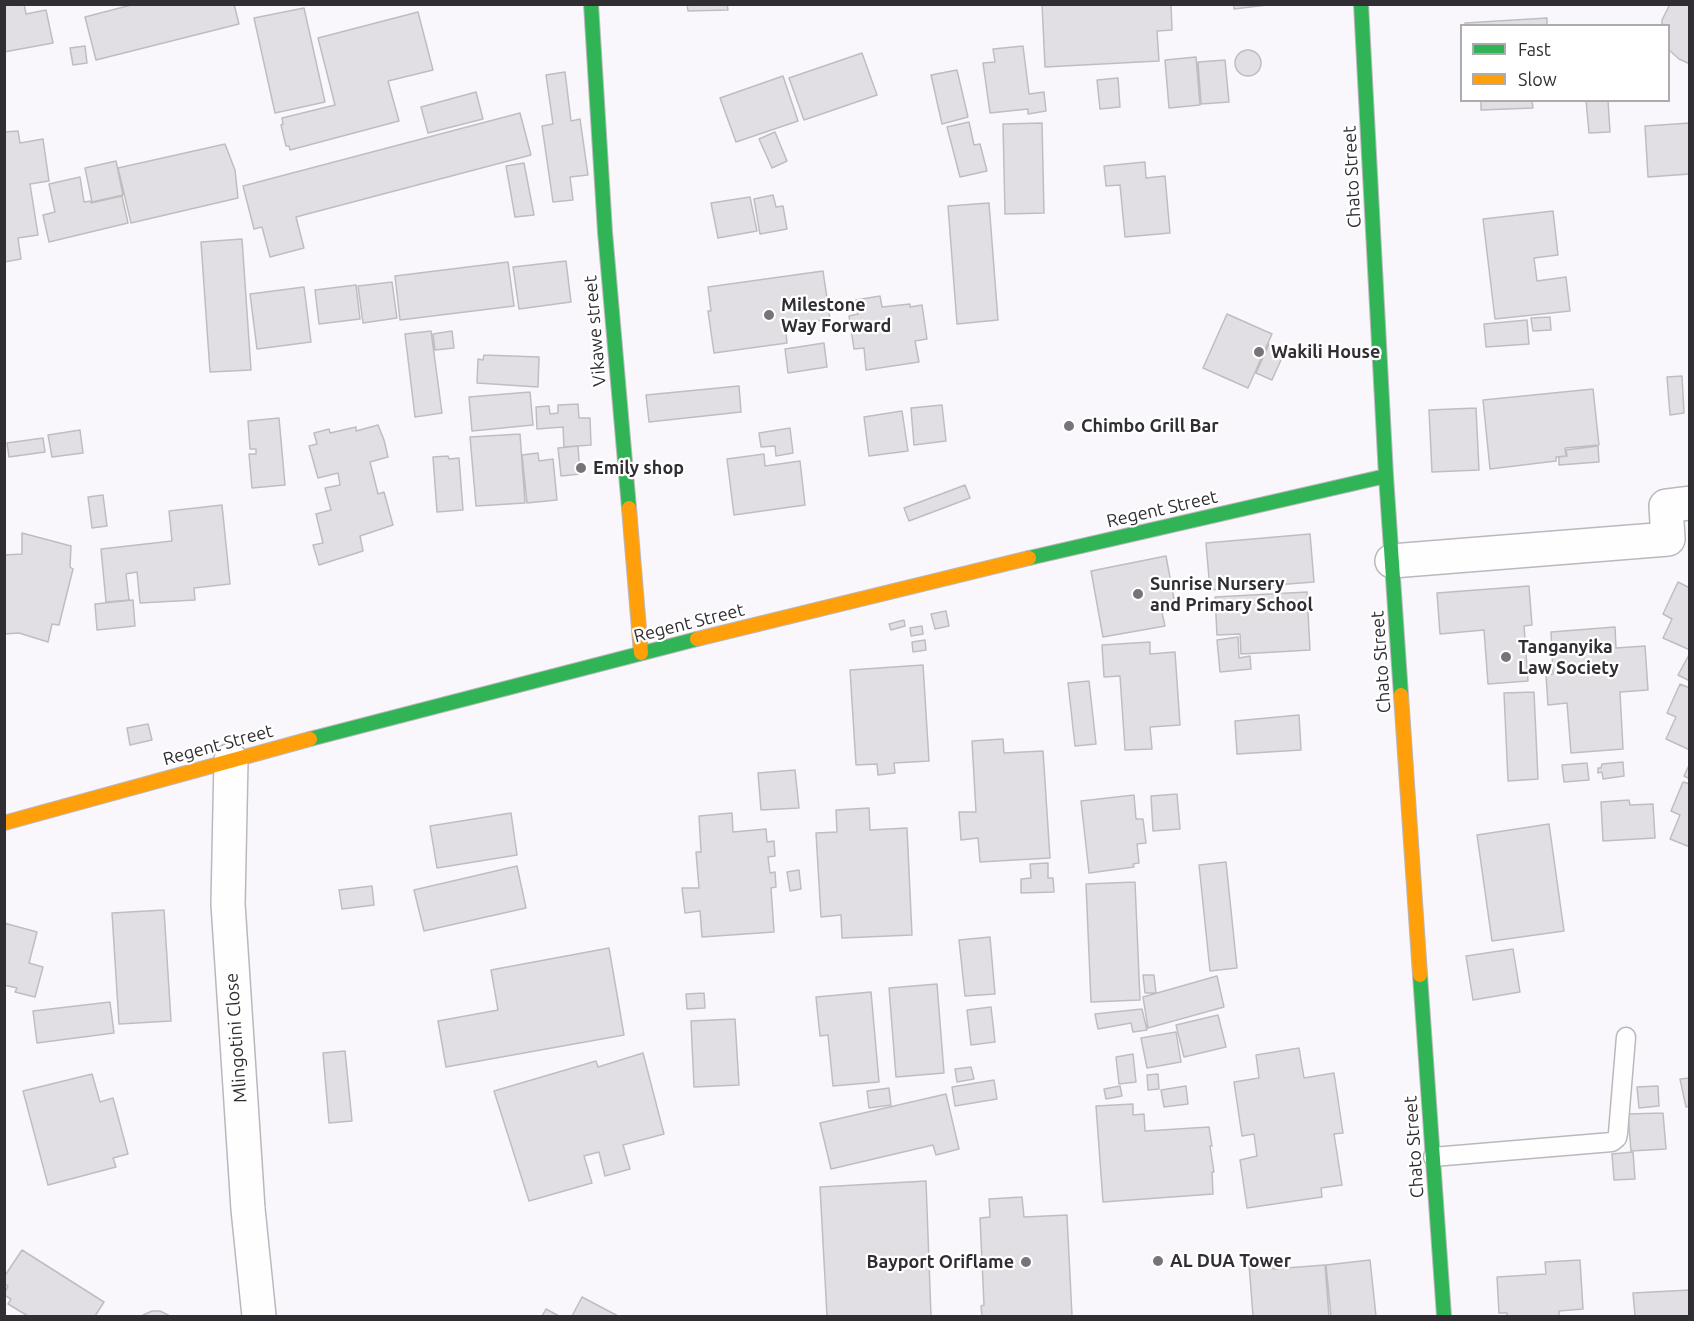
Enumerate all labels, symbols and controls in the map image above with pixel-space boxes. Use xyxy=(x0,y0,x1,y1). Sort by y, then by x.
legend xyxy=(1460,24,1670,102)
text: Fast xyxy=(1518,39,1551,59)
text: Slow xyxy=(1518,69,1557,89)
street label: Chato Street xyxy=(1339,125,1365,229)
street label: Vikawe street xyxy=(579,275,611,387)
place label: Milestone Way Forward xyxy=(781,294,891,336)
marker: Milestone Way Forward xyxy=(762,308,776,322)
place label: Wakili House xyxy=(1271,341,1380,363)
marker: Wakili House xyxy=(1252,345,1266,359)
place label: Chimbo Grill Bar xyxy=(1081,415,1219,437)
marker: Chimbo Grill Bar xyxy=(1062,419,1076,433)
place label: Emily shop xyxy=(593,457,684,479)
marker: Emily shop xyxy=(574,461,588,475)
street label: Regent Street xyxy=(1104,486,1220,532)
place label: Sunrise Nursery and Primary School xyxy=(1150,573,1313,616)
marker: Sunrise Nursery and Primary School xyxy=(1131,587,1145,601)
street label: Regent Street xyxy=(632,599,746,647)
street label: Chato Street xyxy=(1367,610,1395,714)
place label: Tanganyika Law Society xyxy=(1518,636,1619,678)
marker: Tanganyika Law Society xyxy=(1499,650,1513,664)
street label: Regent Street xyxy=(161,720,275,770)
street label: Mlingotini Close xyxy=(221,972,251,1104)
street label: Chato Street xyxy=(1400,1095,1428,1199)
place label: AL DUA Tower xyxy=(1170,1250,1291,1272)
place label: Bayport Oriflame xyxy=(867,1251,1014,1273)
marker: AL DUA Tower xyxy=(1151,1254,1165,1268)
marker: Bayport Oriflame xyxy=(1019,1255,1033,1269)

